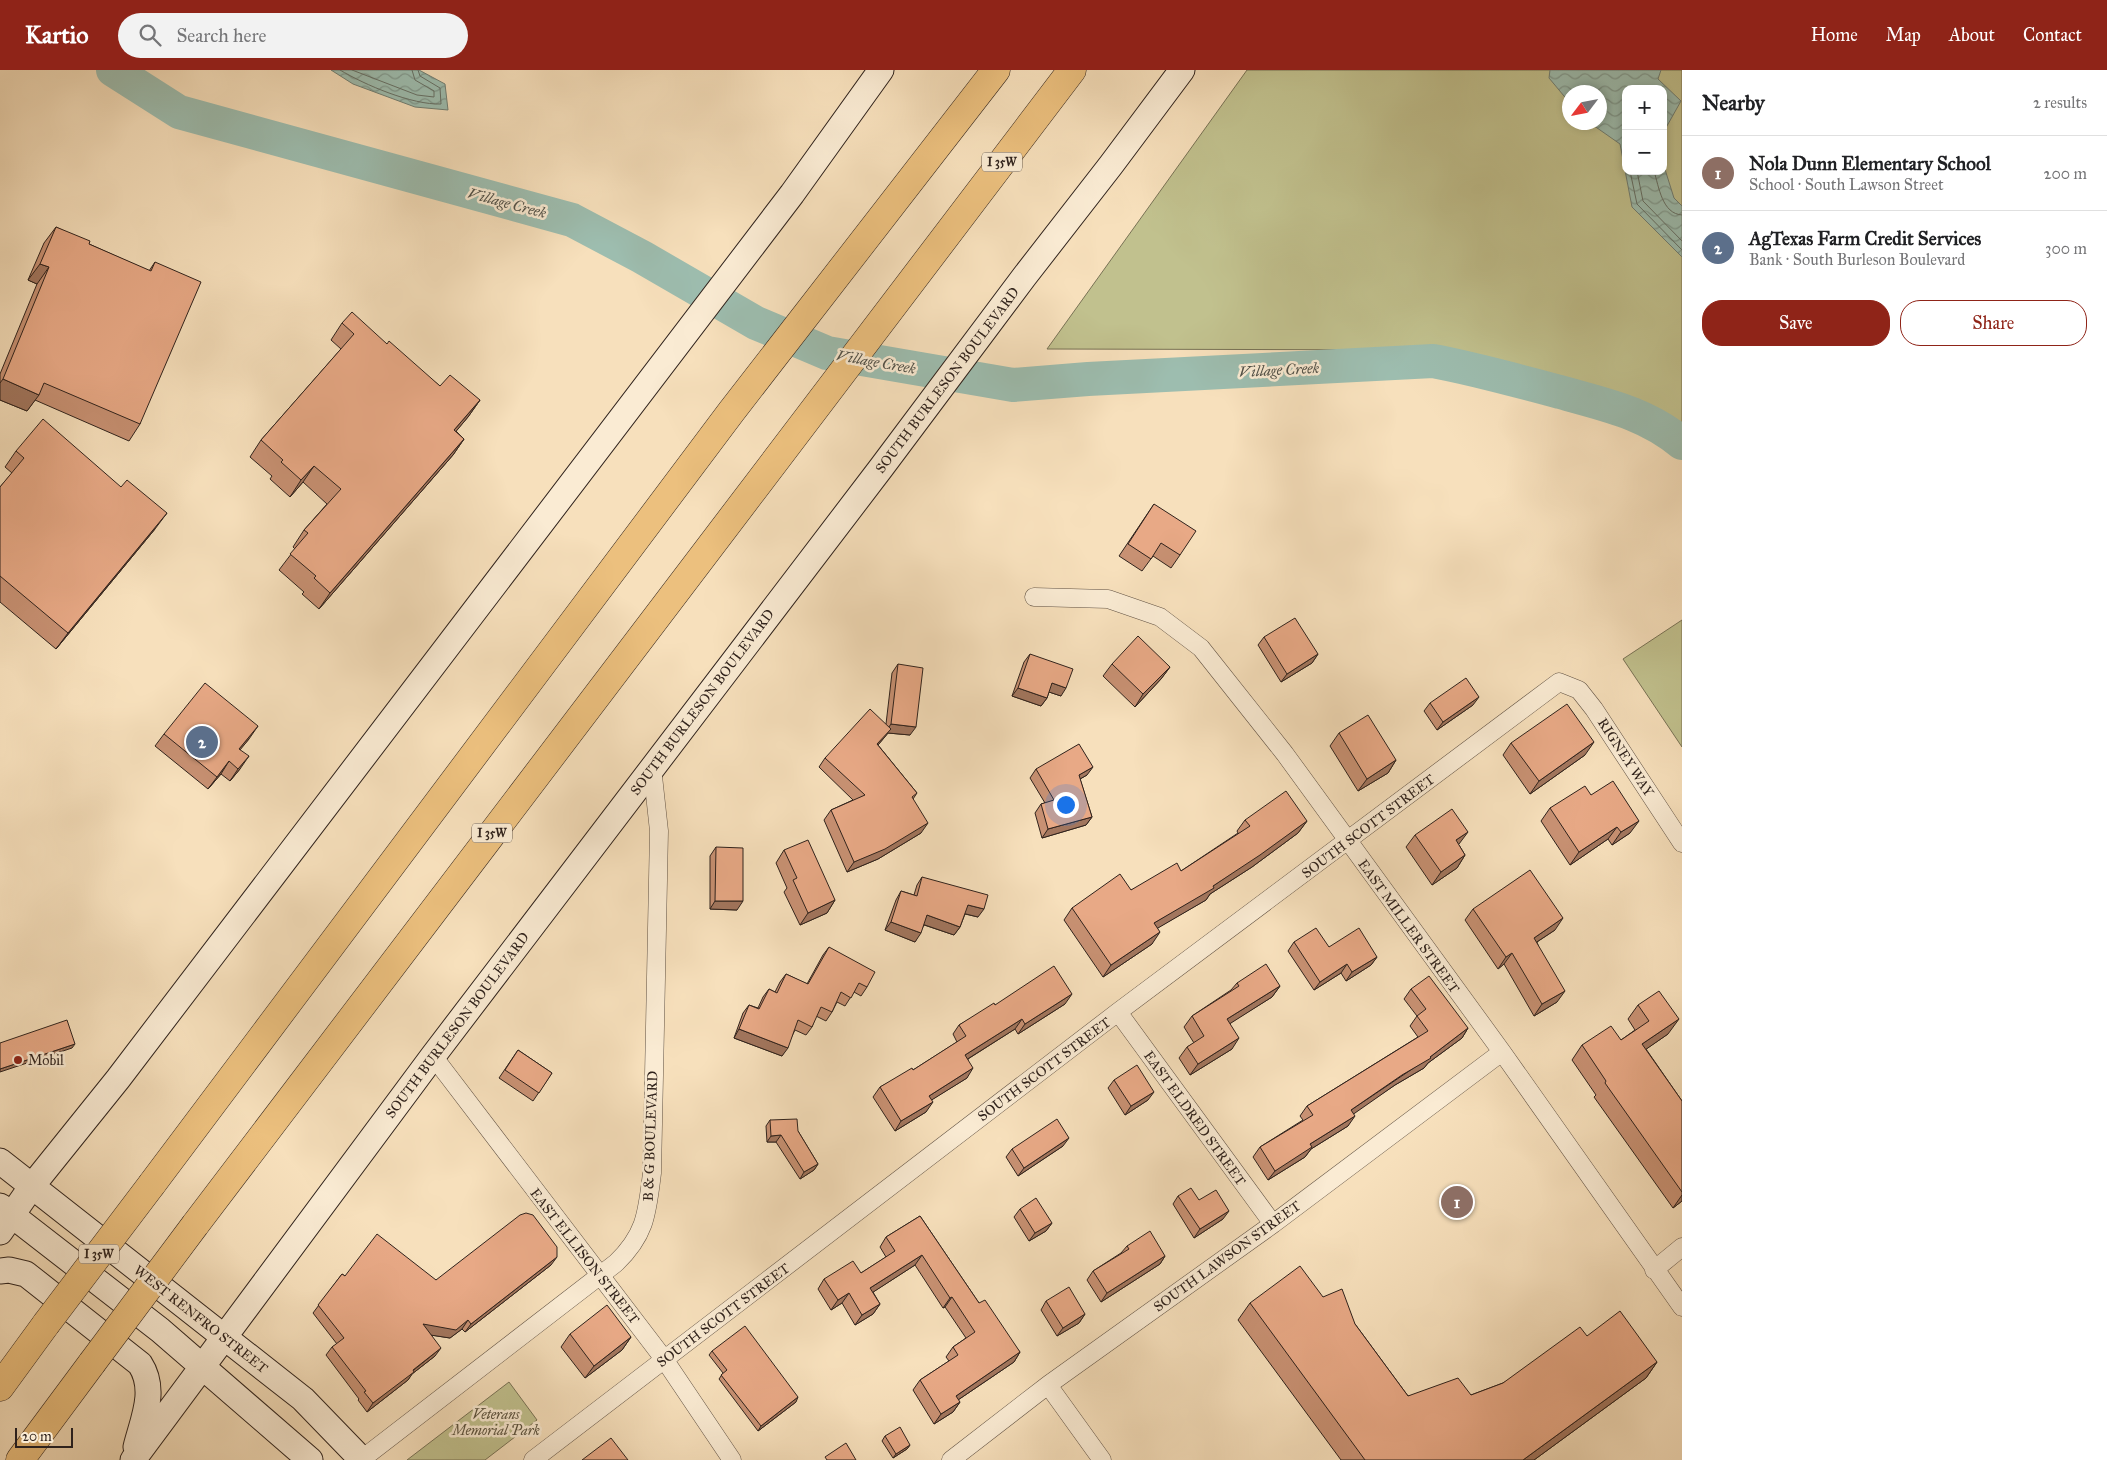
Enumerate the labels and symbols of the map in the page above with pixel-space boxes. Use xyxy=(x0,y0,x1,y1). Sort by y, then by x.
north arrow xyxy=(1562,85,1607,130)
road number: I 35W xyxy=(982,152,1022,171)
water label: Village Creek xyxy=(466,184,549,222)
street label: SOUTH BURLESON BOULEVARD xyxy=(872,284,1023,477)
water label: Village Creek xyxy=(835,346,918,378)
water label: Village Creek xyxy=(1238,359,1320,381)
street label: SOUTH BURLESON BOULEVARD xyxy=(627,606,778,799)
street label: RIGNEY WAY xyxy=(1594,715,1658,801)
pin: 2 xyxy=(186,723,218,761)
street label: SOUTH SCOTT STREET xyxy=(1298,771,1438,882)
your location xyxy=(1053,792,1079,818)
road number: I 35W xyxy=(472,824,512,842)
street label: EAST MILLER STREET xyxy=(1354,856,1463,997)
street label: SOUTH BURLESON BOULEVARD xyxy=(382,929,533,1122)
street label: SOUTH SCOTT STREET xyxy=(974,1014,1114,1125)
street label: EAST ELDRED STREET xyxy=(1140,1048,1249,1189)
place label: Mobil xyxy=(28,1052,64,1069)
marker: Mobil xyxy=(12,1054,24,1066)
street label: B & G BOULEVARD xyxy=(640,1070,661,1202)
pin: 1 xyxy=(1441,1183,1473,1221)
street label: EAST ELLISON STREET xyxy=(526,1185,643,1328)
street label: SOUTH LAWSON STREET xyxy=(1150,1197,1304,1316)
road number: I 35W xyxy=(79,1244,119,1264)
street label: SOUTH SCOTT STREET xyxy=(653,1260,793,1371)
street label: WEST RENFRO STREET xyxy=(130,1262,271,1377)
park label: Veterans Memorial Park xyxy=(450,1406,541,1439)
scale bar xyxy=(15,1425,72,1448)

